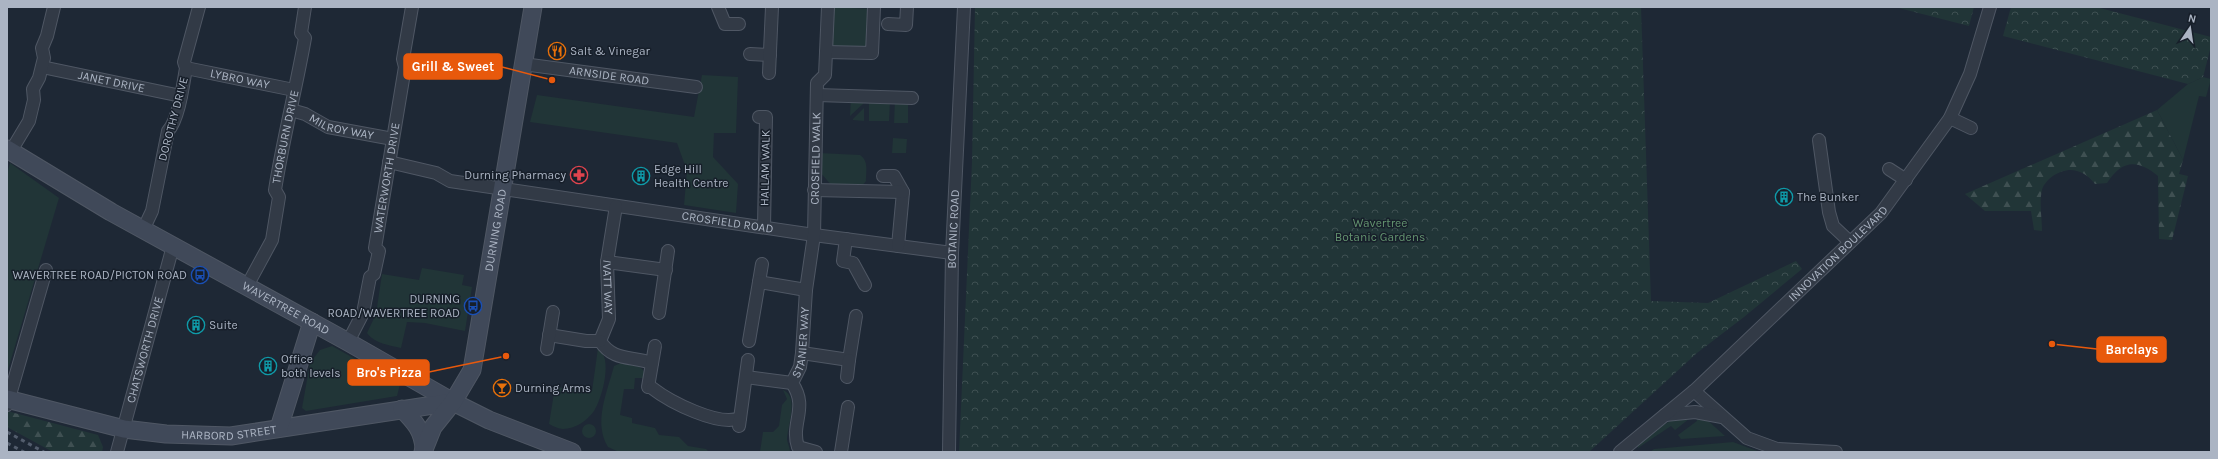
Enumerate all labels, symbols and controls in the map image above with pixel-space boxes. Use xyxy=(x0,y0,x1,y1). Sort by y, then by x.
north arrow xyxy=(2170,8,2210,48)
text: N xyxy=(2187,12,2197,26)
restaurant icon: Salt & Vinegar xyxy=(547,41,567,61)
place label: Salt & Vinegar xyxy=(570,44,651,58)
callout: Grill & Sweet xyxy=(404,54,502,79)
text: Grill & Sweet xyxy=(412,59,494,74)
street label: ARNSIDE ROAD xyxy=(568,63,650,88)
street label: LYBRO WAY xyxy=(209,66,271,92)
street label: JANET DRIVE xyxy=(77,68,146,95)
street label: DOROTHY DRIVE xyxy=(155,75,191,163)
street label: THORBURN DRIVE xyxy=(269,89,302,185)
street label: MILROY WAY xyxy=(307,111,375,142)
street label: CROSFIELD WALK xyxy=(808,111,823,205)
street label: WATERWORTH DRIVE xyxy=(371,122,403,234)
street label: HALLAM WALK xyxy=(757,129,773,206)
place label: Edge Hill Health Centre xyxy=(654,162,729,190)
pharmacy icon: Durning Pharmacy xyxy=(569,165,589,185)
building icon: Edge Hill Health Centre xyxy=(631,166,651,186)
place label: Durning Pharmacy xyxy=(464,168,566,182)
building icon: The Bunker xyxy=(1774,187,1794,207)
street label: DURNING ROAD xyxy=(482,188,509,272)
street label: BOTANIC ROAD xyxy=(945,189,962,269)
place label: The Bunker xyxy=(1797,190,1859,204)
street label: INNOVATION BOULEVARD xyxy=(1785,203,1891,304)
street label: CROSFIELD ROAD xyxy=(681,208,774,236)
park label: Wavertree Botanic Gardens xyxy=(1335,216,1425,244)
street label: IVATT WAY xyxy=(600,259,616,315)
bus stop icon: WAVERTREE ROAD/PICTON ROAD xyxy=(190,265,210,285)
place label: WAVERTREE ROAD/PICTON ROAD xyxy=(12,268,187,282)
street label: WAVERTREE ROAD xyxy=(240,278,332,338)
place label: DURNING ROAD/WAVERTREE ROAD xyxy=(328,292,460,320)
street label: CHATSWORTH DRIVE xyxy=(124,295,166,405)
bus stop icon: DURNING ROAD/WAVERTREE ROAD xyxy=(463,296,483,316)
street label: STANIER WAY xyxy=(789,306,812,380)
building icon: Suite xyxy=(186,315,206,335)
place label: Suite xyxy=(209,318,238,332)
callout: Barclays xyxy=(2097,337,2166,362)
text: Barclays xyxy=(2106,342,2159,357)
place label: Office both levels xyxy=(281,352,341,380)
building icon: Office both levels xyxy=(258,356,278,376)
callout: Bro's Pizza xyxy=(348,360,429,385)
text: Bro's Pizza xyxy=(356,365,422,380)
bar icon: Durning Arms xyxy=(492,378,512,398)
place label: Durning Arms xyxy=(515,381,591,395)
street label: HARBORD STREET xyxy=(181,422,277,443)

